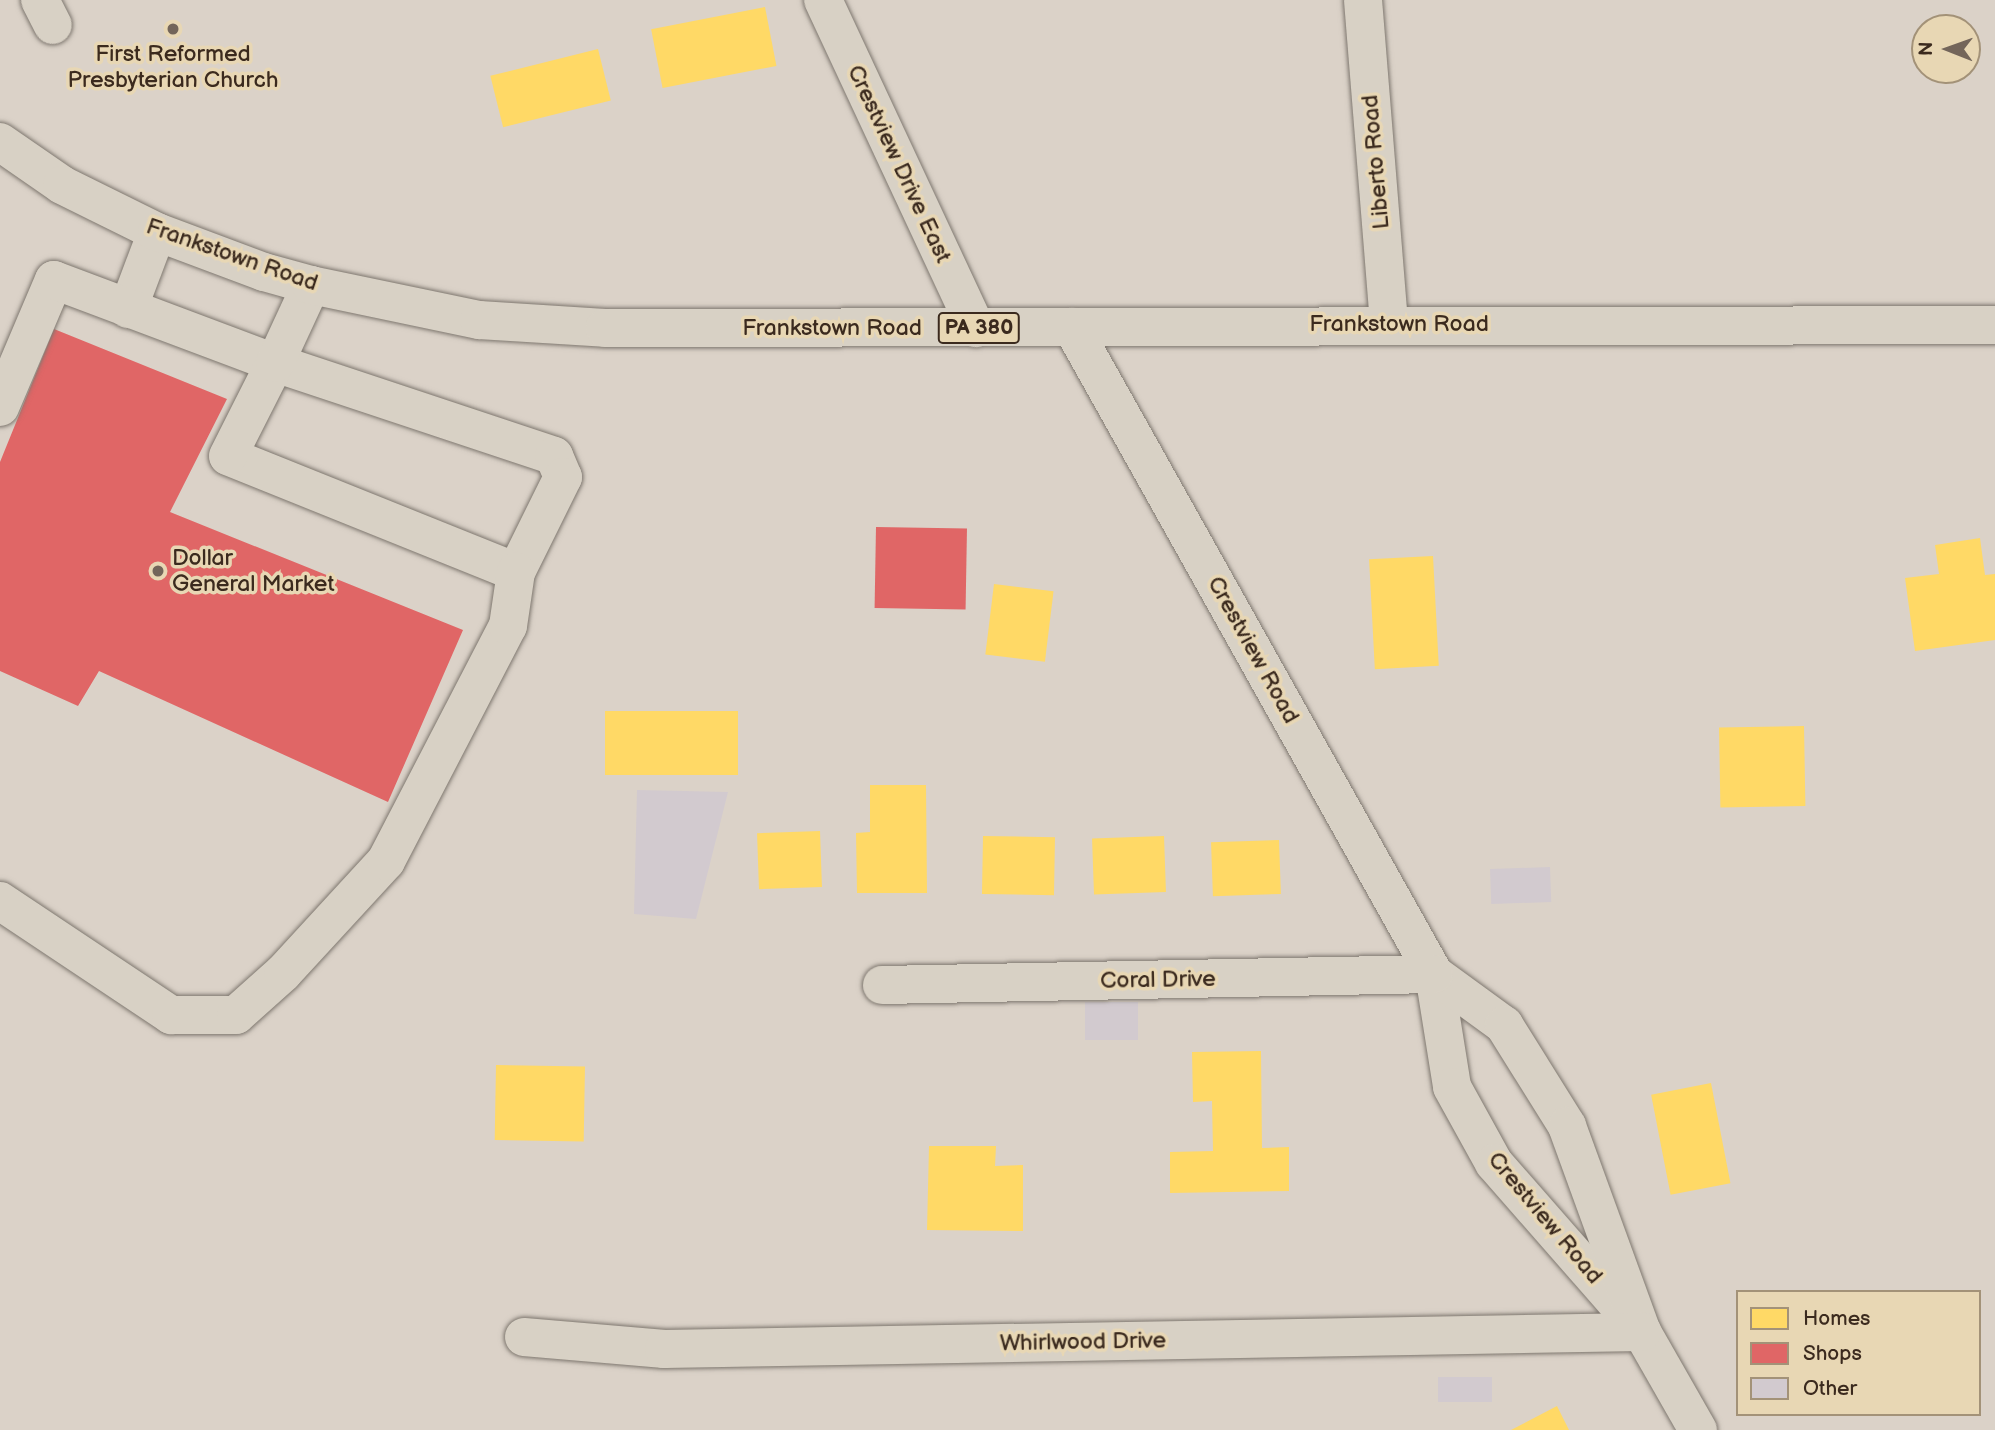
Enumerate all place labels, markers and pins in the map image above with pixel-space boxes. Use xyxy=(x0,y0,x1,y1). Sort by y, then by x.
marker: First Reformed Presbyterian Church xyxy=(165,21,181,37)
place label: First Reformed Presbyterian Church xyxy=(68,40,278,94)
place label: Dollar General Market xyxy=(172,544,334,598)
marker: Dollar General Market xyxy=(150,563,166,579)

